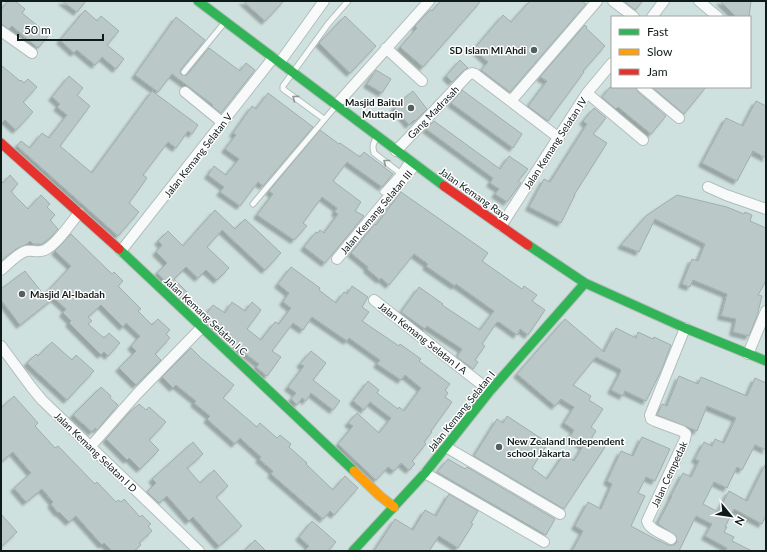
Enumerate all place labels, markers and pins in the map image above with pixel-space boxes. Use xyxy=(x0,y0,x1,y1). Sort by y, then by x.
place label: SD Islam MI Ahdi xyxy=(450,44,526,56)
marker: SD Islam MI Ahdi xyxy=(529,45,539,55)
place label: Masjid Baitul Muttaqin xyxy=(345,96,403,120)
marker: Masjid Baitul Muttaqin xyxy=(406,103,416,113)
place label: Masjid Al-Ibadah xyxy=(30,288,105,300)
marker: Masjid Al-Ibadah xyxy=(17,289,27,299)
place label: New Zealand Independent school Jakarta xyxy=(507,435,624,459)
marker: New Zealand Independent school Jakarta xyxy=(494,442,504,452)

